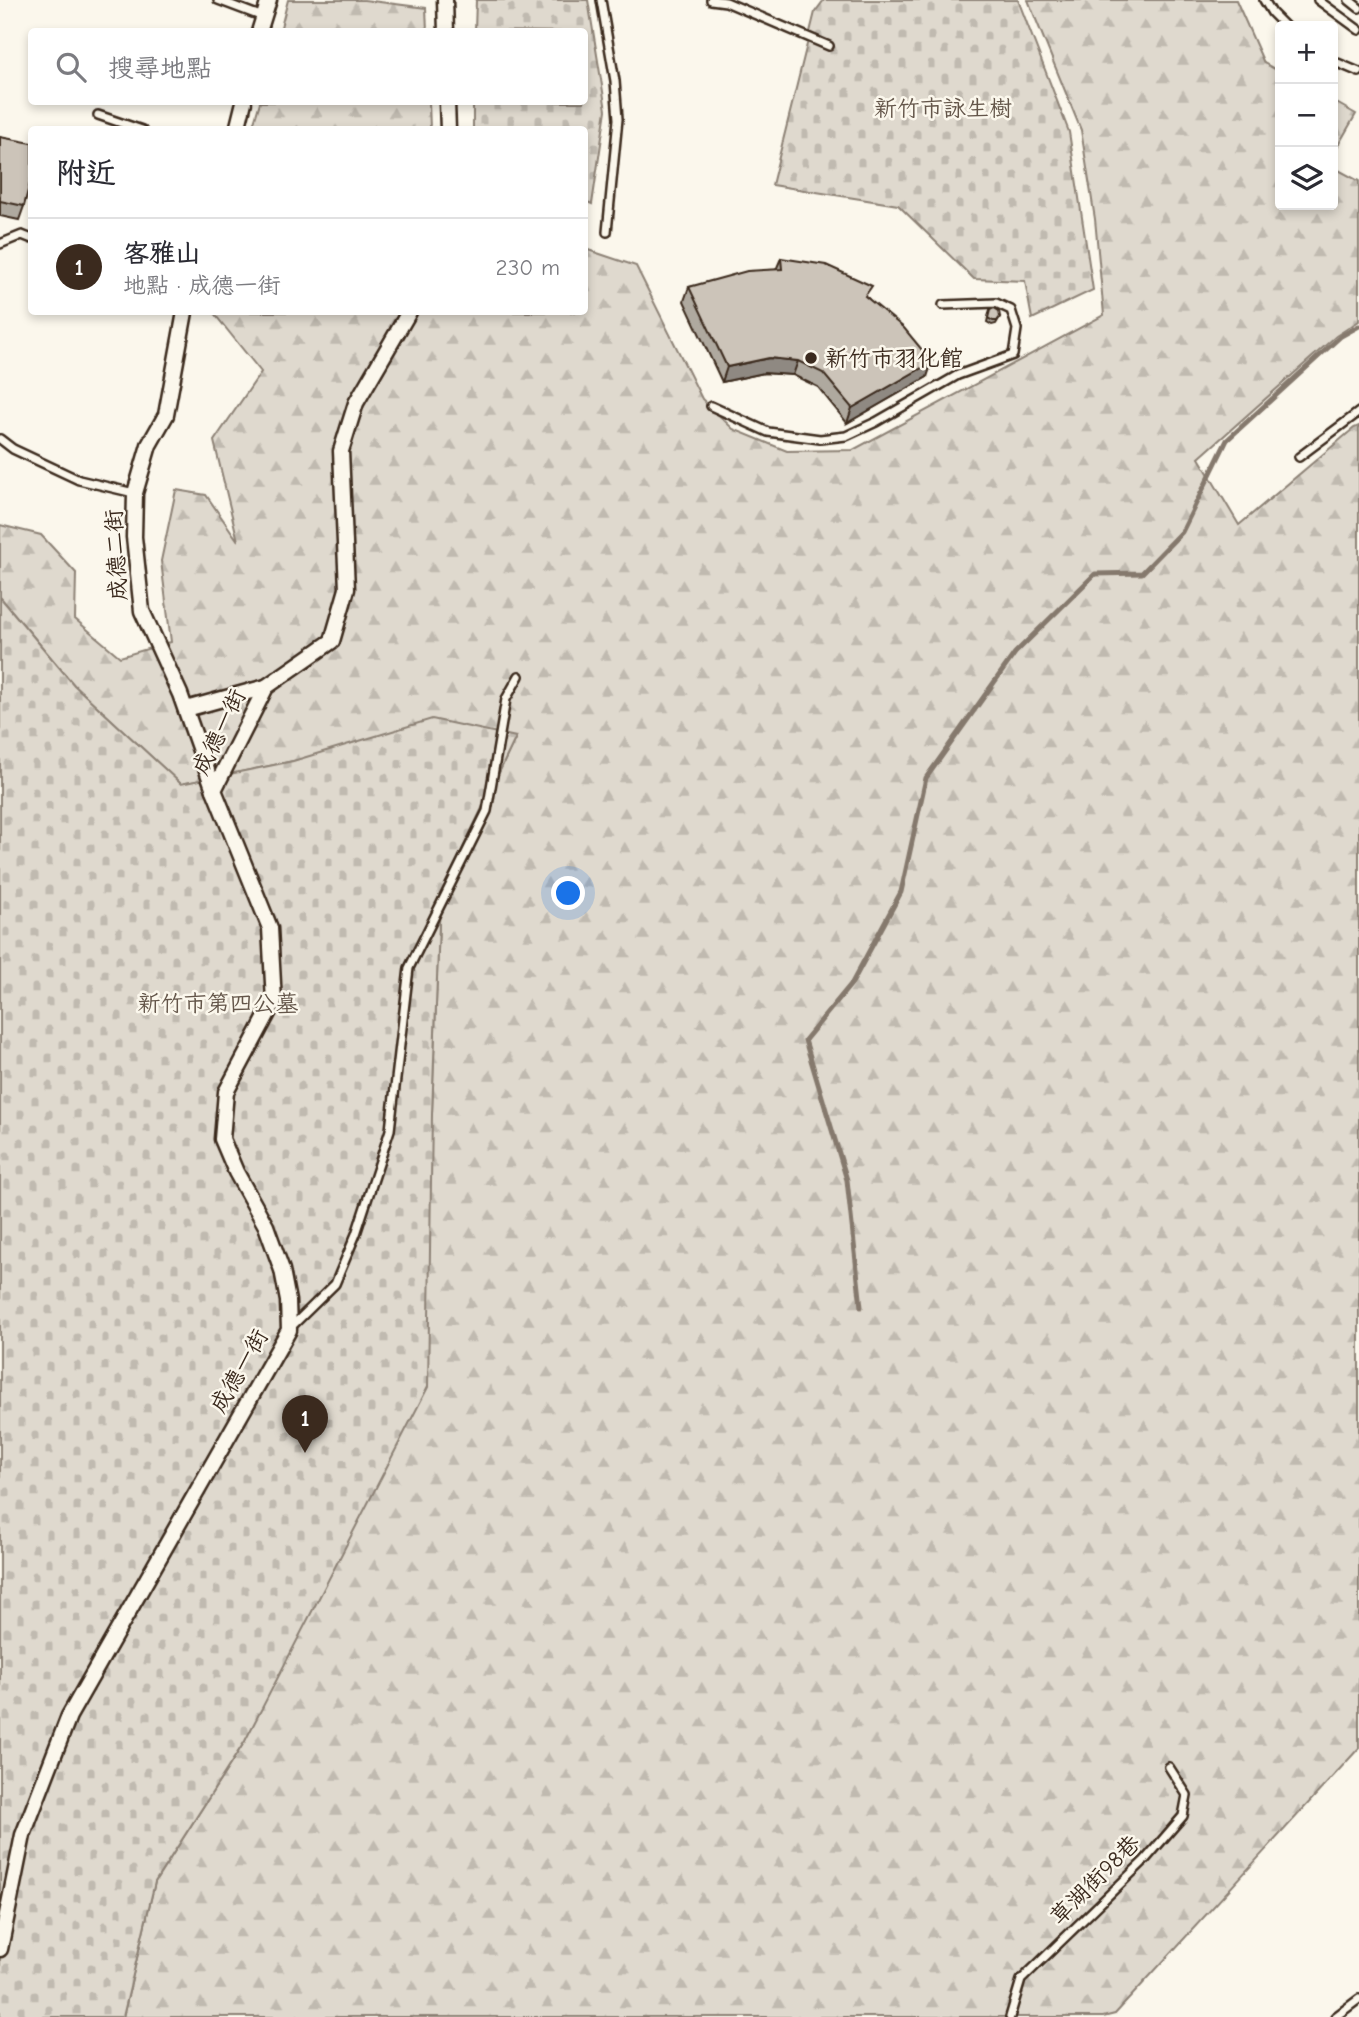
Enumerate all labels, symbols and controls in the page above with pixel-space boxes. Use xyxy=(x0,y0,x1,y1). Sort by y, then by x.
map controls xyxy=(1275,21,1338,210)
button: + xyxy=(1275,21,1338,84)
search box xyxy=(28,28,588,105)
icon: search xyxy=(52,48,90,86)
text: 搜尋地點 xyxy=(108,54,212,84)
button: − xyxy=(1275,84,1338,147)
park label: 新竹市詠生樹 xyxy=(874,95,1012,122)
button: layers xyxy=(1275,147,1338,210)
text: 附近 xyxy=(56,156,116,191)
text: 客雅山 xyxy=(123,239,201,269)
text: 1 xyxy=(74,254,84,281)
text: 230 m xyxy=(496,254,560,281)
text: 地點 · 成德一街 xyxy=(123,272,280,299)
place label: 新竹市羽化館 xyxy=(825,345,963,372)
marker: 新竹市羽化館 xyxy=(803,350,819,366)
street label: 成德二街 xyxy=(100,508,132,602)
street label: 成德一街 xyxy=(187,685,251,779)
your location xyxy=(551,876,585,910)
park label: 新竹市第四公墓 xyxy=(138,990,299,1017)
street label: 成德一街 xyxy=(204,1324,274,1418)
pin: 1 xyxy=(282,1395,328,1453)
street label: 草湖街98巷 xyxy=(1044,1829,1146,1931)

